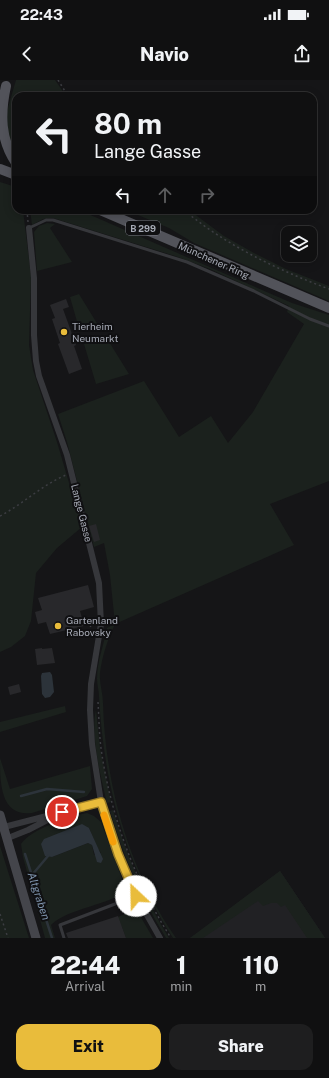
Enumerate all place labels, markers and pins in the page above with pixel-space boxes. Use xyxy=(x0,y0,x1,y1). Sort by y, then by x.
place label: Tierheim Neumarkt xyxy=(72,320,119,344)
marker: Tierheim Neumarkt xyxy=(59,327,69,337)
place label: Gartenland Rabovsky xyxy=(66,614,118,638)
marker: Gartenland Rabovsky xyxy=(53,621,63,631)
pin xyxy=(45,795,79,829)

